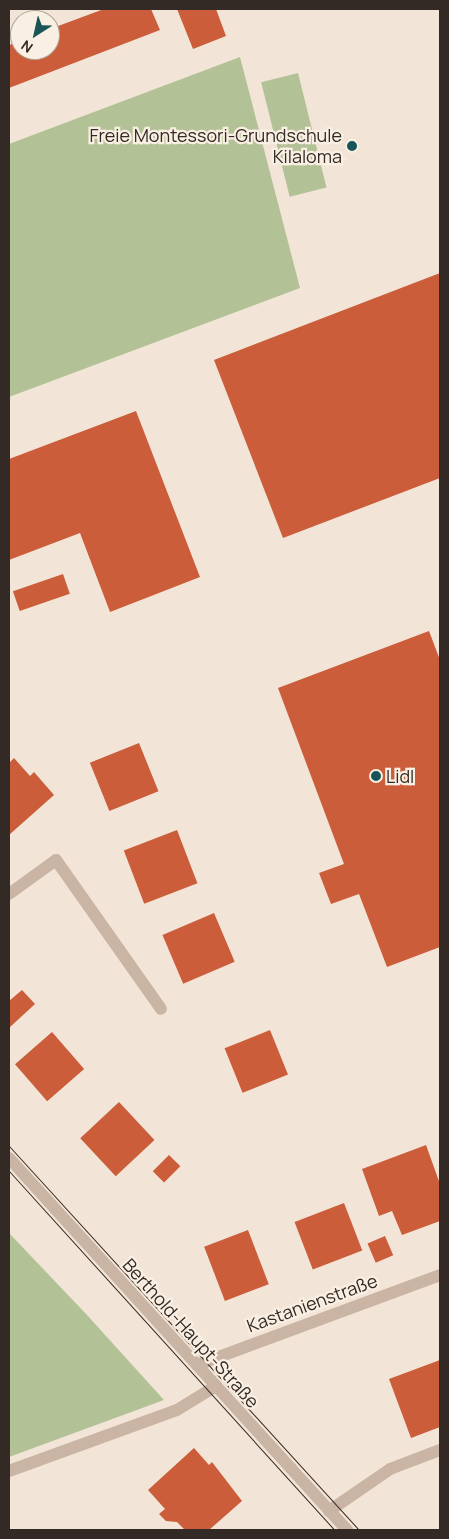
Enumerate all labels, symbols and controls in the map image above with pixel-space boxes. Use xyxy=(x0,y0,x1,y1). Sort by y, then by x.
north arrow xyxy=(10,10,60,60)
text: N xyxy=(17,36,36,58)
place label: Freie Montessori-Grundschule Kilaloma xyxy=(89,125,342,168)
marker: Freie Montessori-Grundschule Kilaloma xyxy=(346,140,358,152)
place label: Lidl xyxy=(386,765,414,787)
marker: Lidl xyxy=(370,770,382,782)
street label: Berthold-Haupt-Straße xyxy=(118,1254,264,1412)
street label: Kastanienstraße xyxy=(244,1269,380,1337)

